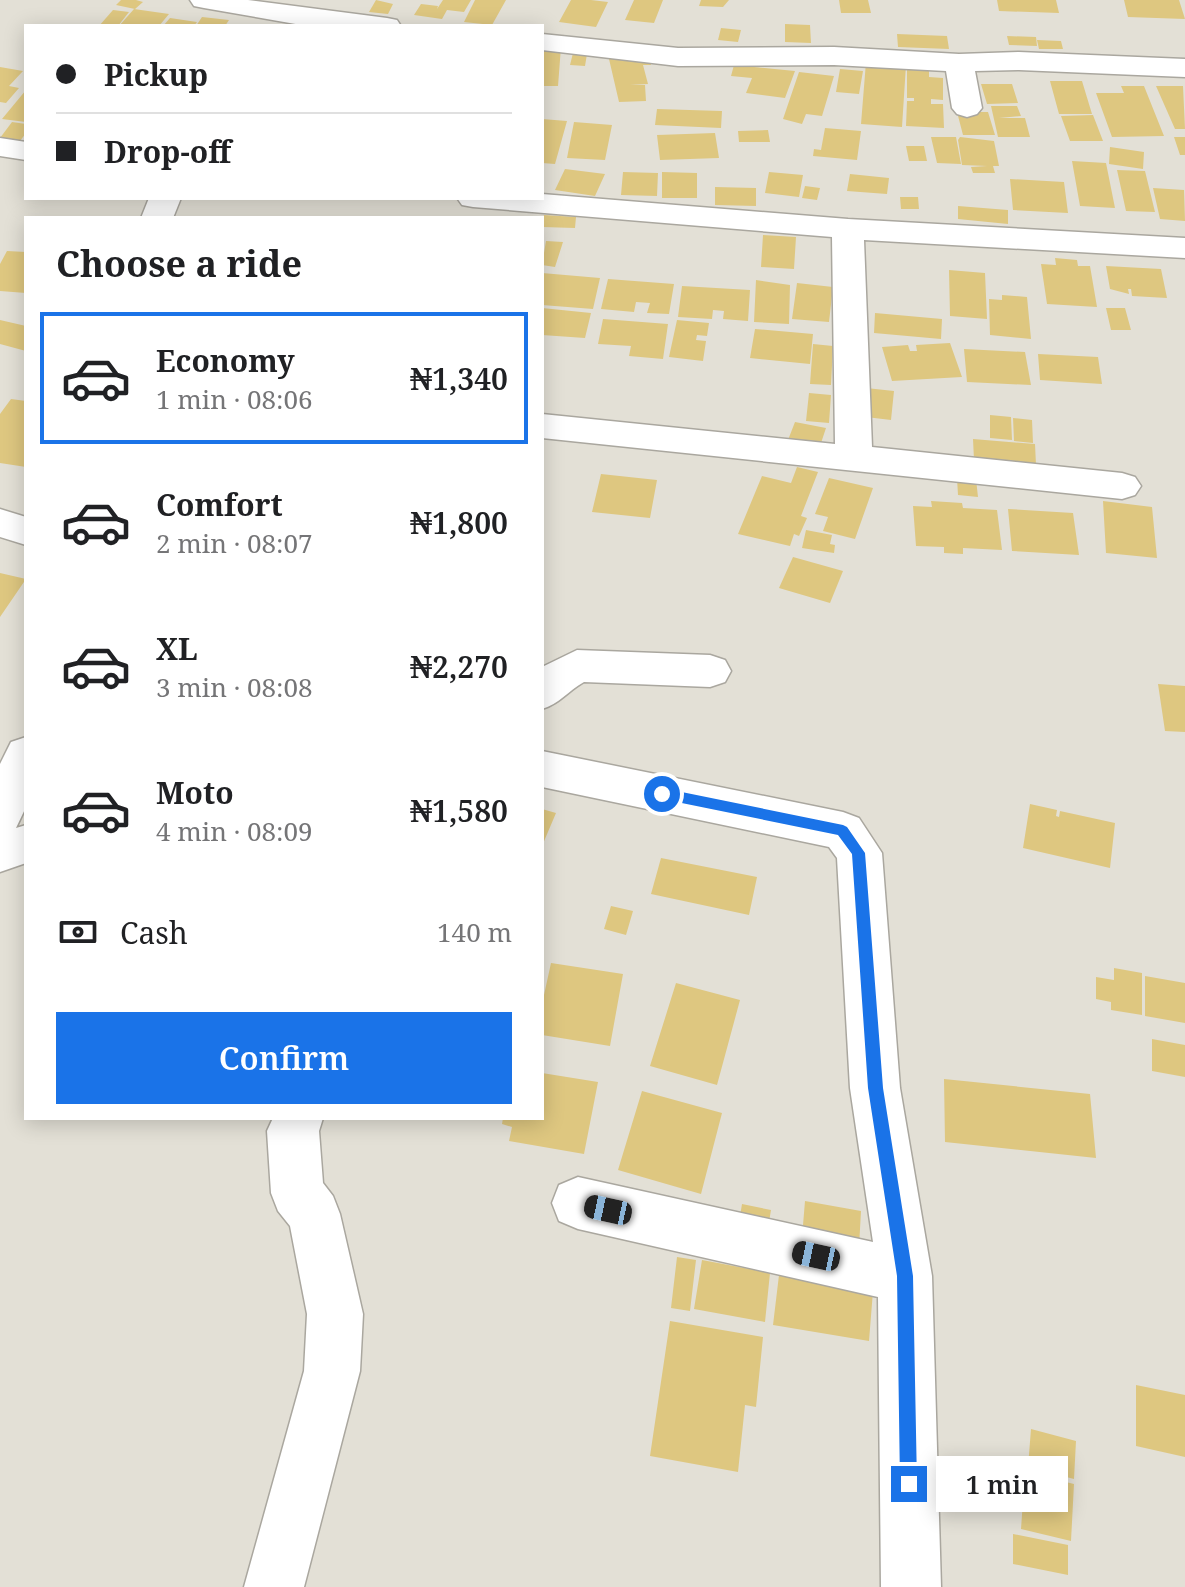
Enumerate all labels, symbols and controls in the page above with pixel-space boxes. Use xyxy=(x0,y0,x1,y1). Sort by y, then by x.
text: Pickup xyxy=(104,54,208,95)
text: Drop-off xyxy=(104,131,231,172)
text: Choose a ride xyxy=(56,239,302,288)
text: Economy xyxy=(156,340,295,381)
icon: car xyxy=(60,342,132,414)
text: ₦1,340 xyxy=(410,358,508,399)
text: 1 min · 08:06 xyxy=(156,381,313,417)
text: Comfort xyxy=(156,484,283,525)
icon: car xyxy=(60,486,132,558)
text: ₦1,800 xyxy=(410,502,508,543)
text: 2 min · 08:07 xyxy=(156,525,313,561)
text: XL xyxy=(156,628,198,669)
icon: car xyxy=(60,630,132,702)
text: ₦2,270 xyxy=(410,646,508,687)
text: 3 min · 08:08 xyxy=(156,669,313,705)
text: Moto xyxy=(156,772,234,813)
icon: car xyxy=(60,774,132,846)
route start xyxy=(644,776,680,812)
text: ₦1,580 xyxy=(410,790,508,831)
text: 4 min · 08:09 xyxy=(156,813,313,849)
icon: cash xyxy=(56,910,100,954)
text: Cash xyxy=(120,912,188,953)
text: 140 m xyxy=(437,914,512,950)
button: Confirm xyxy=(56,1012,512,1104)
car xyxy=(582,1193,634,1227)
car xyxy=(790,1239,842,1273)
callout: 1 min xyxy=(937,1456,1069,1512)
route end xyxy=(891,1466,927,1502)
text: 1 min xyxy=(966,1466,1038,1502)

